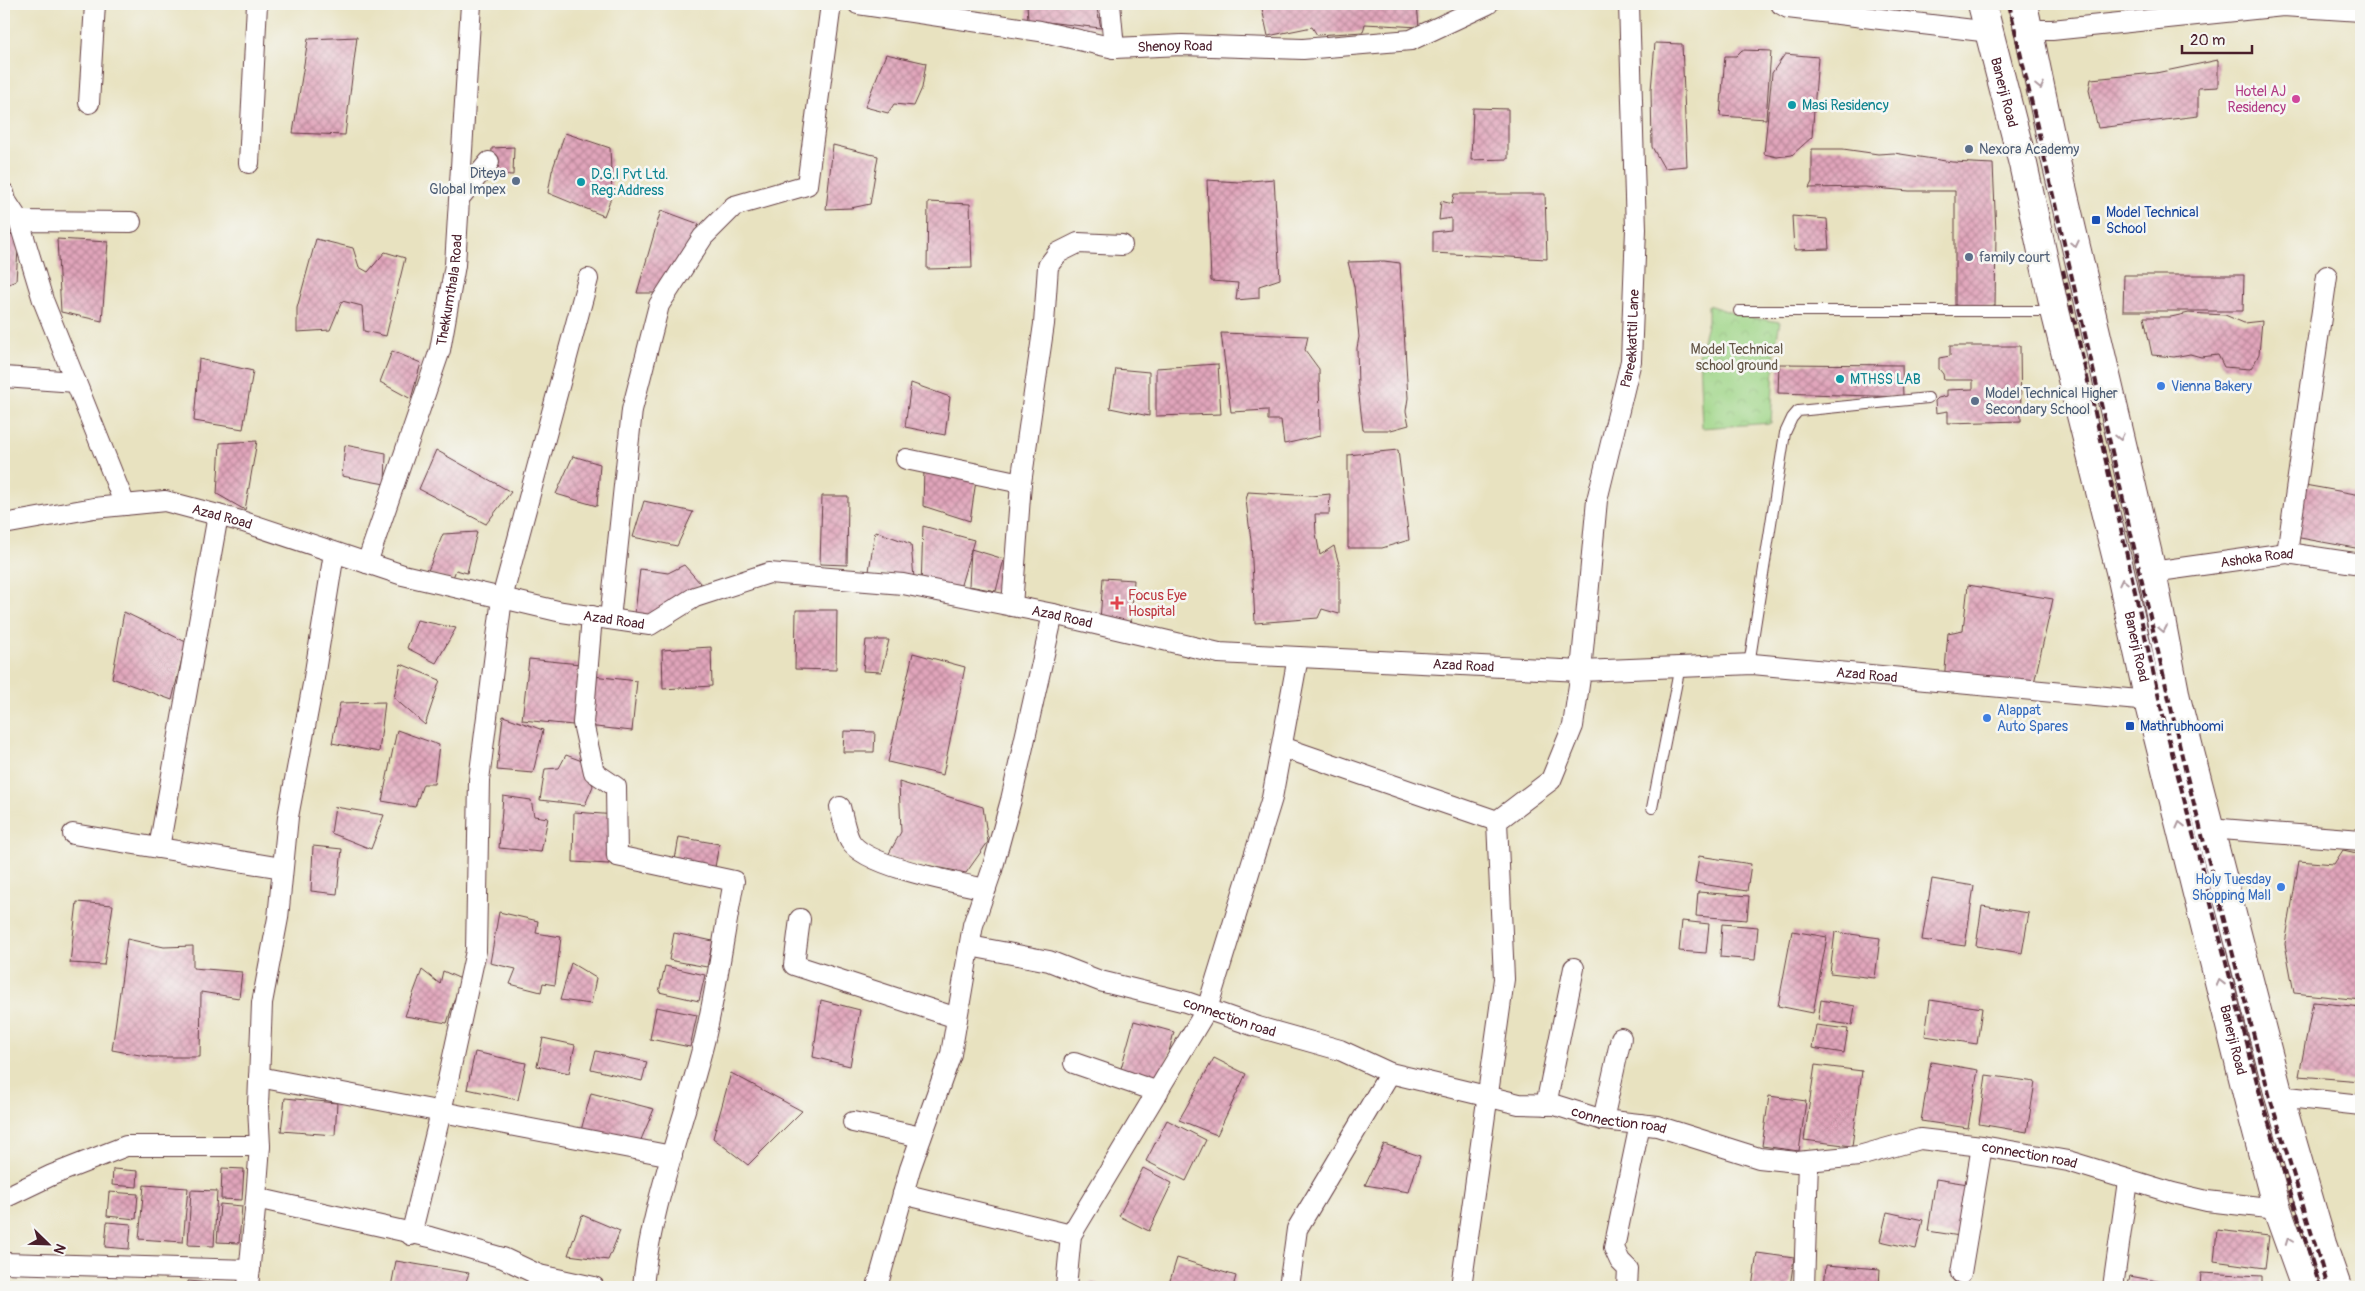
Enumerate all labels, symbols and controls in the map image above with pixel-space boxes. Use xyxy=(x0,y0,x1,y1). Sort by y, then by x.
scale bar xyxy=(2182,22,2252,54)
text: 20 m xyxy=(2190,31,2225,50)
street label: Shenoy Road xyxy=(1137,36,1213,55)
street label: Banerji Road xyxy=(1987,55,2022,129)
one-way arrow xyxy=(2034,81,2044,90)
place label: Hotel AJ Residency xyxy=(2228,83,2286,116)
marker: Hotel AJ Residency xyxy=(2290,93,2302,105)
place label: Masi Residency xyxy=(1802,97,1889,114)
marker: Masi Residency xyxy=(1786,99,1798,111)
place label: Nexora Academy xyxy=(1979,141,2079,158)
marker: Nexora Academy xyxy=(1963,143,1975,155)
place label: Diteya Global Impex xyxy=(429,165,506,198)
place label: D.G.I Pvt Ltd. Reg:Address xyxy=(591,166,668,199)
marker: Diteya Global Impex xyxy=(510,175,522,187)
marker: D.G.I Pvt Ltd. Reg:Address xyxy=(575,176,587,188)
place label: Model Technical School xyxy=(2106,204,2199,237)
marker: Model Technical School xyxy=(2090,214,2102,226)
street label: Thekkumthala Road xyxy=(432,234,465,347)
one-way arrow xyxy=(2069,240,2080,249)
place label: family court xyxy=(1979,249,2051,266)
marker: family court xyxy=(1963,251,1975,263)
street label: Pareekkattil Lane xyxy=(1616,289,1642,389)
park label: Model Technical school ground xyxy=(1691,341,1783,374)
place label: MTHSS LAB xyxy=(1850,371,1921,388)
marker: MTHSS LAB xyxy=(1834,373,1846,385)
place label: Vienna Bakery xyxy=(2171,378,2252,395)
marker: Vienna Bakery xyxy=(2155,380,2167,392)
place label: Model Technical Higher Secondary School xyxy=(1985,385,2118,418)
marker: Model Technical Higher Secondary School xyxy=(1969,395,1981,407)
one-way arrow xyxy=(2114,432,2125,441)
street label: Azad Road xyxy=(190,500,255,533)
street label: Ashoka Road xyxy=(2219,545,2295,571)
one-way arrow xyxy=(2118,578,2129,587)
place label: Focus Eye Hospital xyxy=(1128,587,1187,620)
marker: Focus Eye Hospital xyxy=(1110,596,1124,610)
street label: Azad Road xyxy=(1030,601,1094,632)
street label: Azad Road xyxy=(582,607,646,633)
street label: Banerji Road xyxy=(2121,610,2153,683)
one-way arrow xyxy=(2158,625,2168,634)
street label: Azad Road xyxy=(1432,655,1495,675)
street label: Azad Road xyxy=(1835,663,1899,686)
place label: Alappat Auto Spares xyxy=(1997,702,2069,735)
marker: Alappat Auto Spares xyxy=(1981,712,1993,724)
place label: Mathrubhoomi xyxy=(2140,718,2224,735)
marker: Mathrubhoomi xyxy=(2124,720,2136,732)
one-way arrow xyxy=(2176,822,2186,830)
place label: Holy Tuesday Shopping Mall xyxy=(2192,871,2271,904)
marker: Holy Tuesday Shopping Mall xyxy=(2275,881,2287,893)
one-way arrow xyxy=(2215,979,2226,988)
street label: connection road xyxy=(1181,993,1278,1040)
street label: Banerji Road xyxy=(2217,1003,2250,1077)
street label: connection road xyxy=(1570,1102,1669,1137)
street label: connection road xyxy=(1981,1138,2080,1172)
north arrow xyxy=(22,1218,72,1268)
one-way arrow xyxy=(2285,1237,2295,1246)
text: N xyxy=(50,1241,69,1257)

